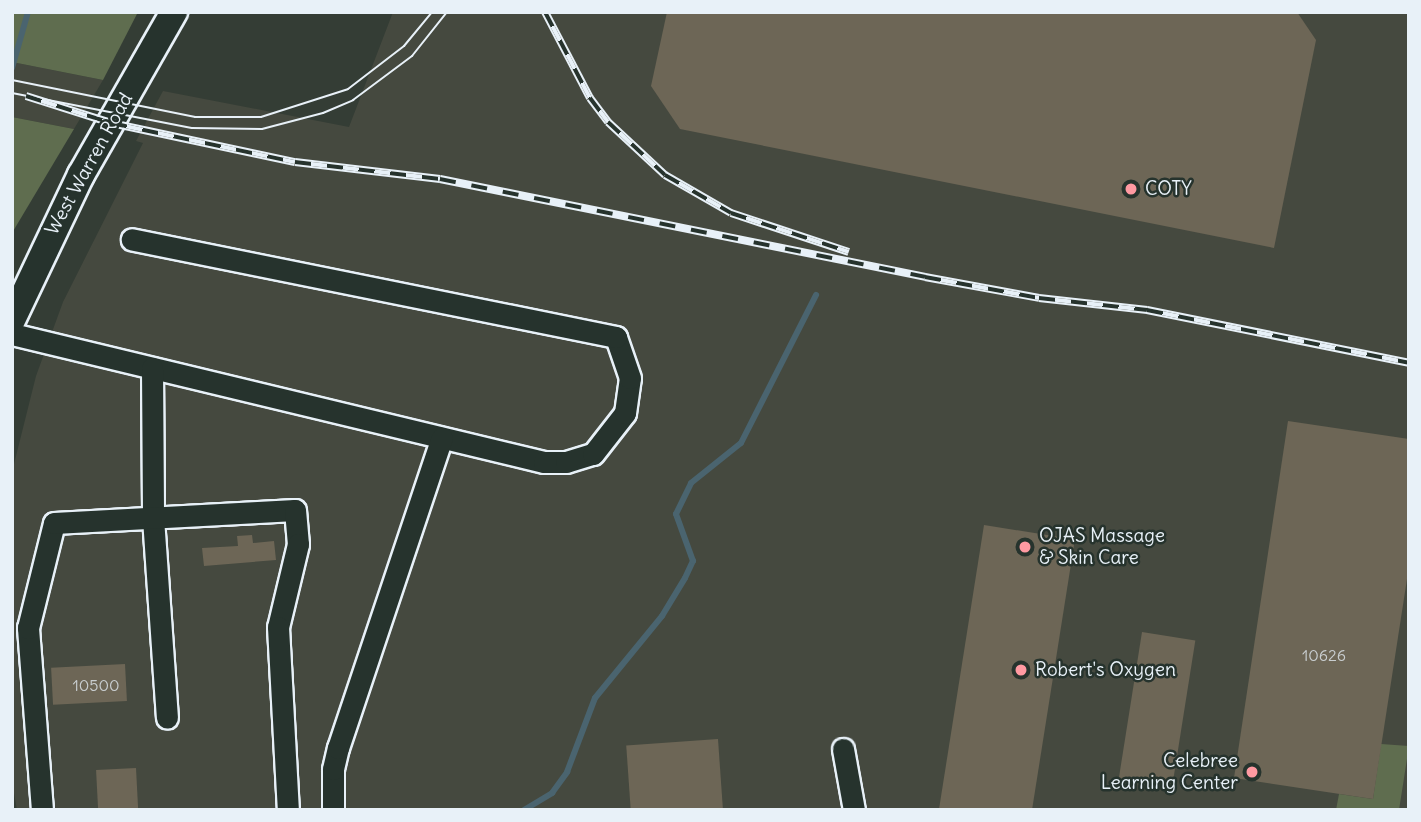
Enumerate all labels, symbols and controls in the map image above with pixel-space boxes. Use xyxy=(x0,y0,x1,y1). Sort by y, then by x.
street label: West Warren Road xyxy=(40,89,138,239)
place label: COTY xyxy=(1145,178,1192,200)
marker: COTY xyxy=(1123,181,1139,197)
place label: OJAS Massage & Skin Care xyxy=(1039,525,1165,569)
marker: OJAS Massage & Skin Care xyxy=(1017,539,1033,555)
house number: 10626 xyxy=(1302,645,1346,665)
place label: Robert's Oxygen xyxy=(1035,659,1176,681)
marker: Robert's Oxygen xyxy=(1013,662,1029,678)
house number: 10500 xyxy=(72,675,120,695)
place label: Celebree Learning Center xyxy=(1101,750,1238,794)
marker: Celebree Learning Center xyxy=(1244,764,1260,780)

